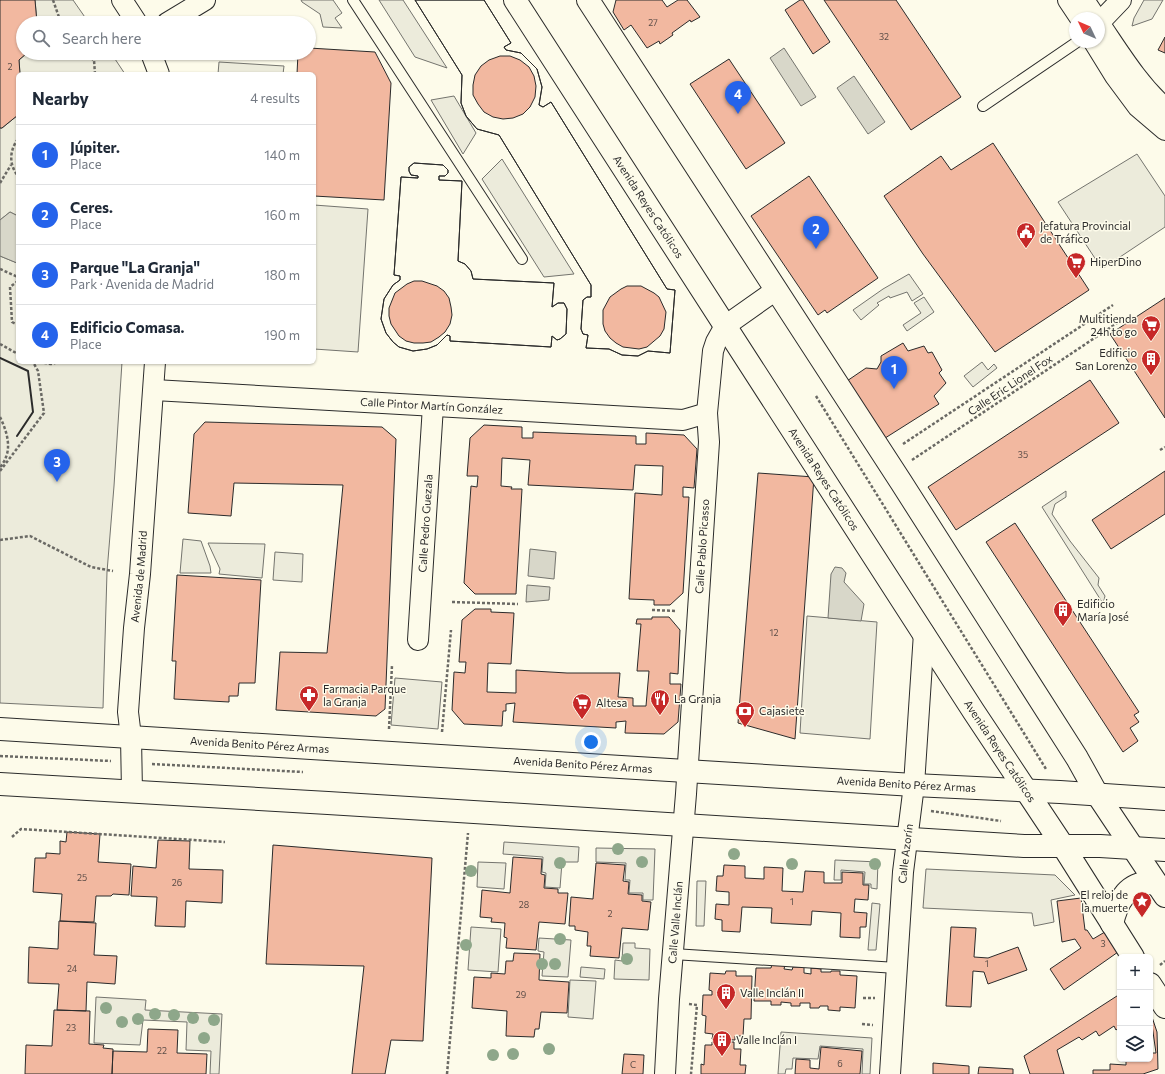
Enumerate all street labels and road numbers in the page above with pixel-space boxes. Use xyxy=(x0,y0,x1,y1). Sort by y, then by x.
street label: Avenida Reyes Católicos xyxy=(611,153,687,260)
street label: Calle Eric Lionel Fox xyxy=(965,351,1055,418)
street label: Calle Pintor Martín González xyxy=(360,395,504,416)
street label: Avenida Reyes Católicos xyxy=(786,425,862,533)
street label: Calle Pedro Guezala xyxy=(415,474,435,573)
street label: Calle Pablo Picasso xyxy=(692,498,711,594)
street label: Avenida de Madrid xyxy=(128,530,149,623)
street label: Avenida Reyes Católicos xyxy=(962,697,1039,804)
street label: Avenida Benito Pérez Armas xyxy=(190,734,330,755)
street label: Avenida Benito Pérez Armas xyxy=(513,753,653,775)
street label: Avenida Benito Pérez Armas xyxy=(836,773,976,794)
street label: Calle Azorín xyxy=(895,823,915,884)
street label: Calle Valle Inclán xyxy=(665,881,685,964)

